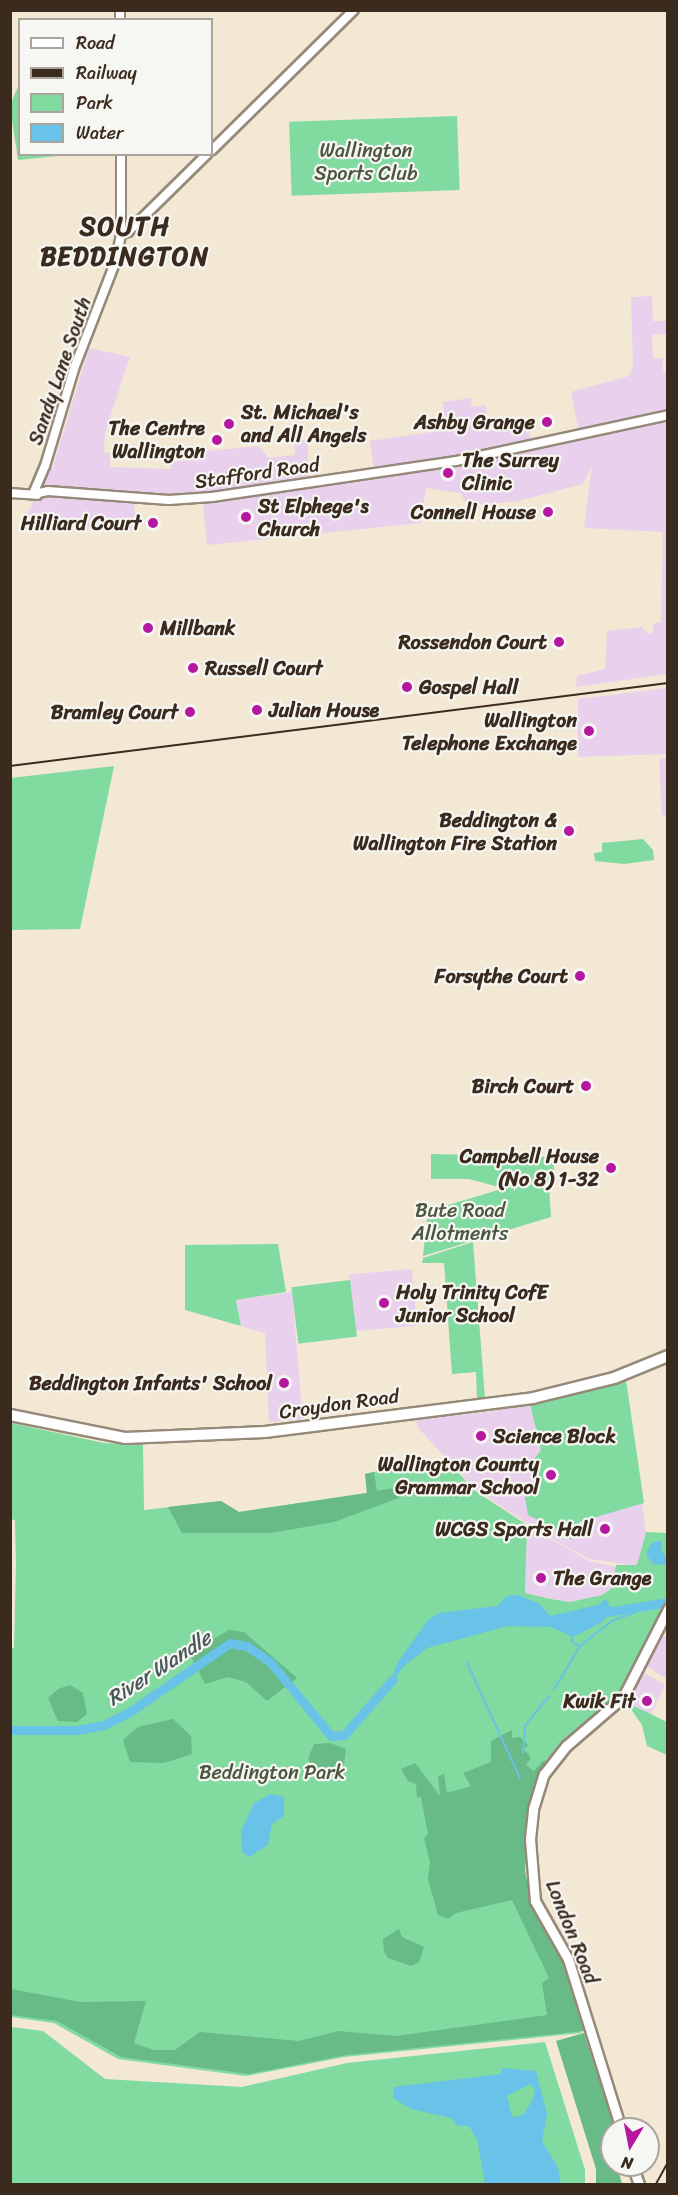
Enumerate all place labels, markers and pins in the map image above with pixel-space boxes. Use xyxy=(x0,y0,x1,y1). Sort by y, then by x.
place label: St. Michael's and All Angels xyxy=(241,400,366,447)
place label: Ashby Grange xyxy=(414,410,535,434)
marker: Ashby Grange xyxy=(540,415,554,429)
place label: The Centre Wallington xyxy=(107,416,205,463)
marker: St. Michael's and All Angels xyxy=(222,417,236,431)
marker: The Centre Wallington xyxy=(210,433,224,447)
place label: The Surrey Clinic xyxy=(462,449,559,496)
marker: The Surrey Clinic xyxy=(439,464,457,482)
place label: St Elphege's Church xyxy=(258,494,370,541)
place label: Connell House xyxy=(411,500,536,524)
marker: Connell House xyxy=(541,505,555,519)
marker: St Elphege's Church xyxy=(239,510,253,524)
place label: Hilliard Court xyxy=(20,511,141,535)
marker: Hilliard Court xyxy=(146,516,160,530)
place label: Millbank xyxy=(160,616,235,640)
marker: Millbank xyxy=(141,621,155,635)
place label: Rossendon Court xyxy=(398,630,547,654)
marker: Rossendon Court xyxy=(552,635,566,649)
place label: Russell Court xyxy=(205,656,323,680)
marker: Russell Court xyxy=(186,661,200,675)
place label: Gospel Hall xyxy=(419,675,518,699)
marker: Gospel Hall xyxy=(400,680,414,694)
place label: Julian House xyxy=(269,698,380,722)
place label: Bramley Court xyxy=(50,700,178,724)
marker: Julian House xyxy=(250,703,264,717)
marker: Bramley Court xyxy=(183,705,197,719)
place label: Wallington Telephone Exchange xyxy=(401,708,577,755)
marker: Wallington Telephone Exchange xyxy=(582,724,596,738)
place label: Beddington & Wallington Fire Station xyxy=(353,808,557,855)
marker: Beddington & Wallington Fire Station xyxy=(562,824,576,838)
place label: Forsythe Court xyxy=(434,964,568,988)
marker: Forsythe Court xyxy=(573,969,587,983)
place label: Birch Court xyxy=(472,1074,574,1098)
marker: Birch Court xyxy=(579,1079,593,1093)
place label: Campbell House (No 8) 1-32 xyxy=(459,1144,599,1191)
marker: Campbell House (No 8) 1-32 xyxy=(604,1161,618,1175)
place label: Holy Trinity CofE Junior School xyxy=(396,1280,547,1327)
marker: Holy Trinity CofE Junior School xyxy=(377,1296,391,1310)
place label: Beddington Infants' School xyxy=(29,1371,272,1395)
marker: Beddington Infants' School xyxy=(277,1376,291,1390)
place label: Science Block xyxy=(493,1424,616,1448)
marker: Science Block xyxy=(474,1429,488,1443)
place label: Wallington County Grammar School xyxy=(378,1452,539,1499)
marker: Wallington County Grammar School xyxy=(544,1468,558,1482)
place label: WCGS Sports Hall xyxy=(435,1517,593,1541)
marker: WCGS Sports Hall xyxy=(598,1522,612,1536)
place label: The Grange xyxy=(553,1566,652,1590)
marker: The Grange xyxy=(534,1571,548,1585)
place label: Kwik Fit xyxy=(563,1689,635,1713)
marker: Kwik Fit xyxy=(640,1694,654,1708)

